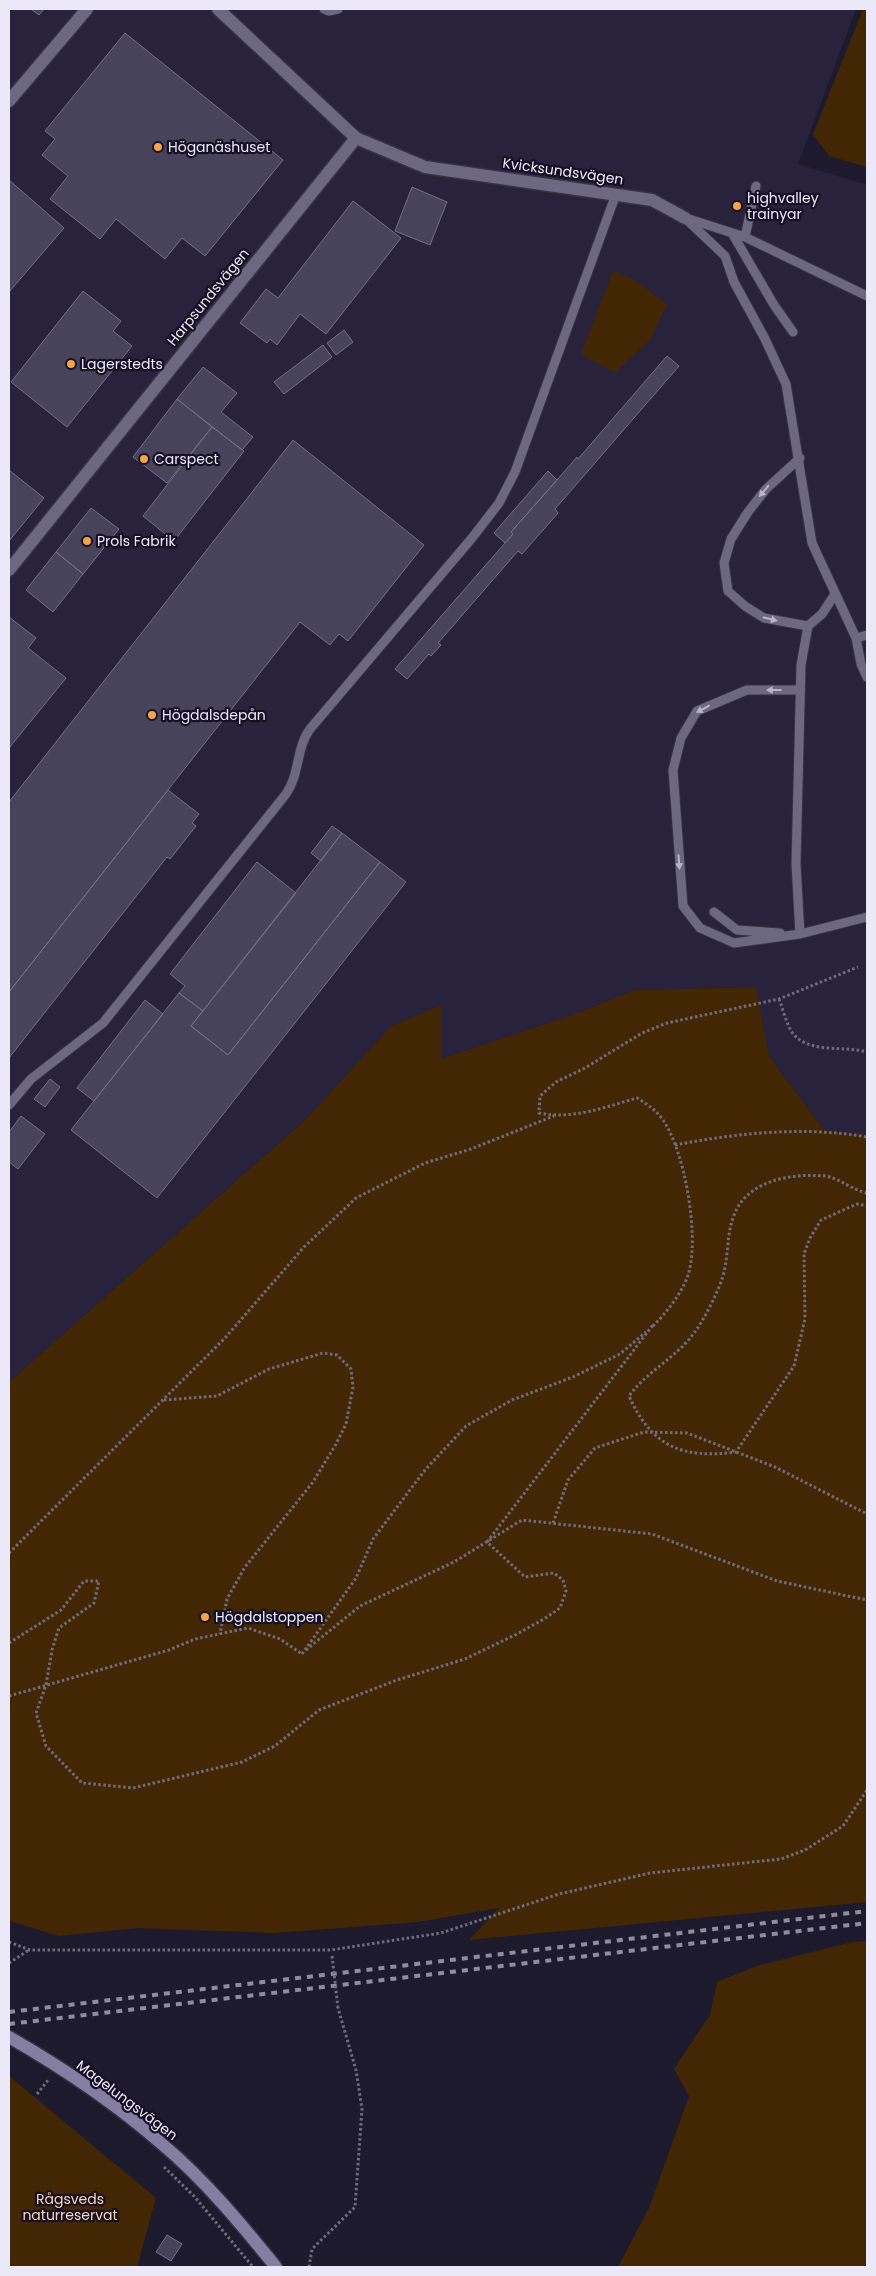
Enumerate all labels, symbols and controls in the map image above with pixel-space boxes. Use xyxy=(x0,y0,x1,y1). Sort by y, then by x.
place label: Höganäshuset xyxy=(168,137,270,157)
marker: Höganäshuset xyxy=(152,141,164,153)
street label: Kvicksundsvägen xyxy=(501,153,625,189)
place label: highvalley trainyar xyxy=(747,188,819,224)
marker: highvalley trainyar xyxy=(731,200,743,212)
street label: Harpsundsvägen xyxy=(162,244,254,350)
place label: Lagerstedts xyxy=(81,354,163,374)
marker: Lagerstedts xyxy=(65,358,77,370)
place label: Carspect xyxy=(154,449,219,469)
marker: Carspect xyxy=(138,453,150,465)
one-way arrow xyxy=(759,485,770,498)
place label: Prols Fabrik xyxy=(97,531,176,551)
marker: Prols Fabrik xyxy=(81,535,93,547)
one-way arrow xyxy=(763,615,778,623)
one-way arrow xyxy=(766,686,782,694)
place label: Högdalsdepån xyxy=(162,705,266,725)
one-way arrow xyxy=(695,705,710,713)
marker: Högdalsdepån xyxy=(146,709,158,721)
one-way arrow xyxy=(675,855,683,871)
place label: Högdalstoppen xyxy=(215,1607,323,1627)
marker: Högdalstoppen xyxy=(199,1611,211,1623)
street label: Magelungsvägen xyxy=(72,2055,182,2145)
park label: Rågsveds naturreservat xyxy=(22,2189,118,2225)

